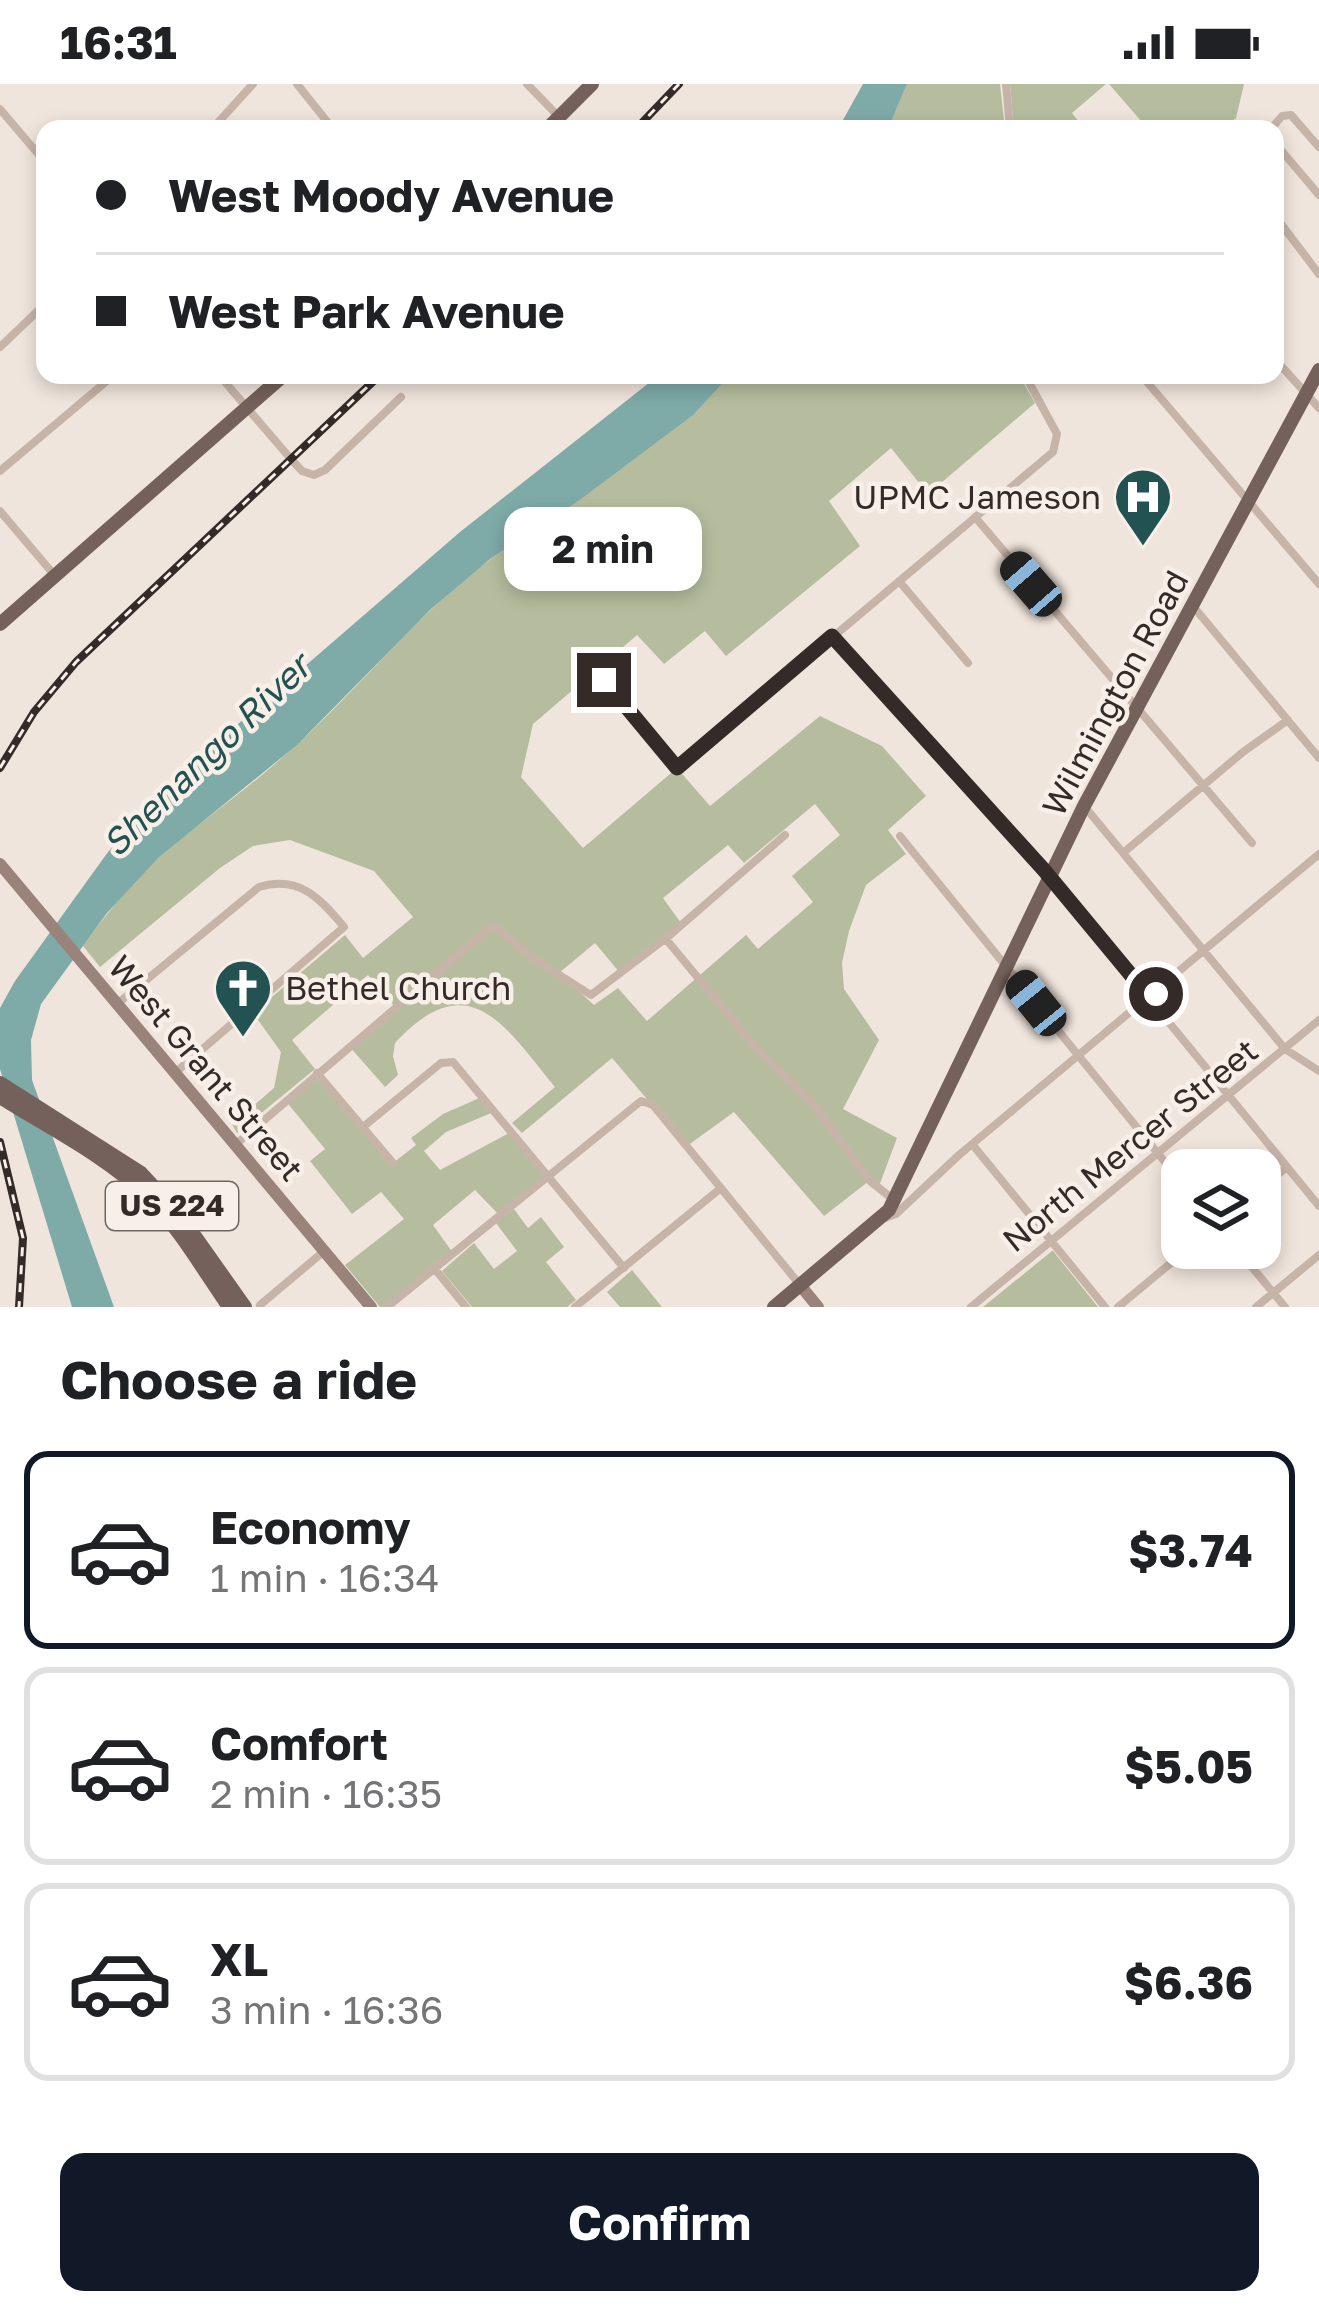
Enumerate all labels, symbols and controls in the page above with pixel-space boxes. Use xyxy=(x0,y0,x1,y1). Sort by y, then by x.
text: 16:31 xyxy=(60,15,177,69)
text: West Moody Avenue xyxy=(168,168,614,222)
text: West Park Avenue xyxy=(168,284,565,338)
hospital icon: UPMC Jameson xyxy=(1112,466,1174,548)
place label: UPMC Jameson xyxy=(853,477,1101,516)
callout: 2 min xyxy=(505,506,703,590)
text: 2 min xyxy=(552,525,654,572)
car xyxy=(994,545,1068,623)
street label: Wilmington Road xyxy=(1033,563,1196,822)
water label: Shenango River xyxy=(93,641,322,865)
route end xyxy=(577,653,631,707)
street label: West Grant Street xyxy=(101,947,312,1188)
church icon: Bethel Church xyxy=(212,957,274,1039)
car xyxy=(999,964,1073,1042)
route start xyxy=(1129,967,1183,1021)
place label: Bethel Church xyxy=(285,968,511,1007)
street label: North Mercer Street xyxy=(995,1030,1265,1259)
map controls xyxy=(1161,1149,1281,1269)
button: layers xyxy=(1161,1149,1281,1269)
road number: US 224 xyxy=(106,1182,238,1230)
text: Choose a ride xyxy=(60,1346,417,1411)
icon: car xyxy=(66,1496,174,1604)
text: Economy xyxy=(210,1500,411,1554)
text: $3.74 xyxy=(1128,1523,1253,1577)
text: 1 min · 16:34 xyxy=(210,1554,440,1601)
icon: car xyxy=(66,1712,174,1820)
text: Comfort xyxy=(210,1716,388,1770)
text: $5.05 xyxy=(1124,1739,1253,1793)
text: 2 min · 16:35 xyxy=(210,1770,442,1817)
icon: car xyxy=(66,1928,174,2036)
text: XL xyxy=(210,1932,268,1986)
text: $6.36 xyxy=(1124,1955,1253,2009)
text: 3 min · 16:36 xyxy=(210,1986,443,2033)
button: Confirm xyxy=(60,2153,1259,2291)

